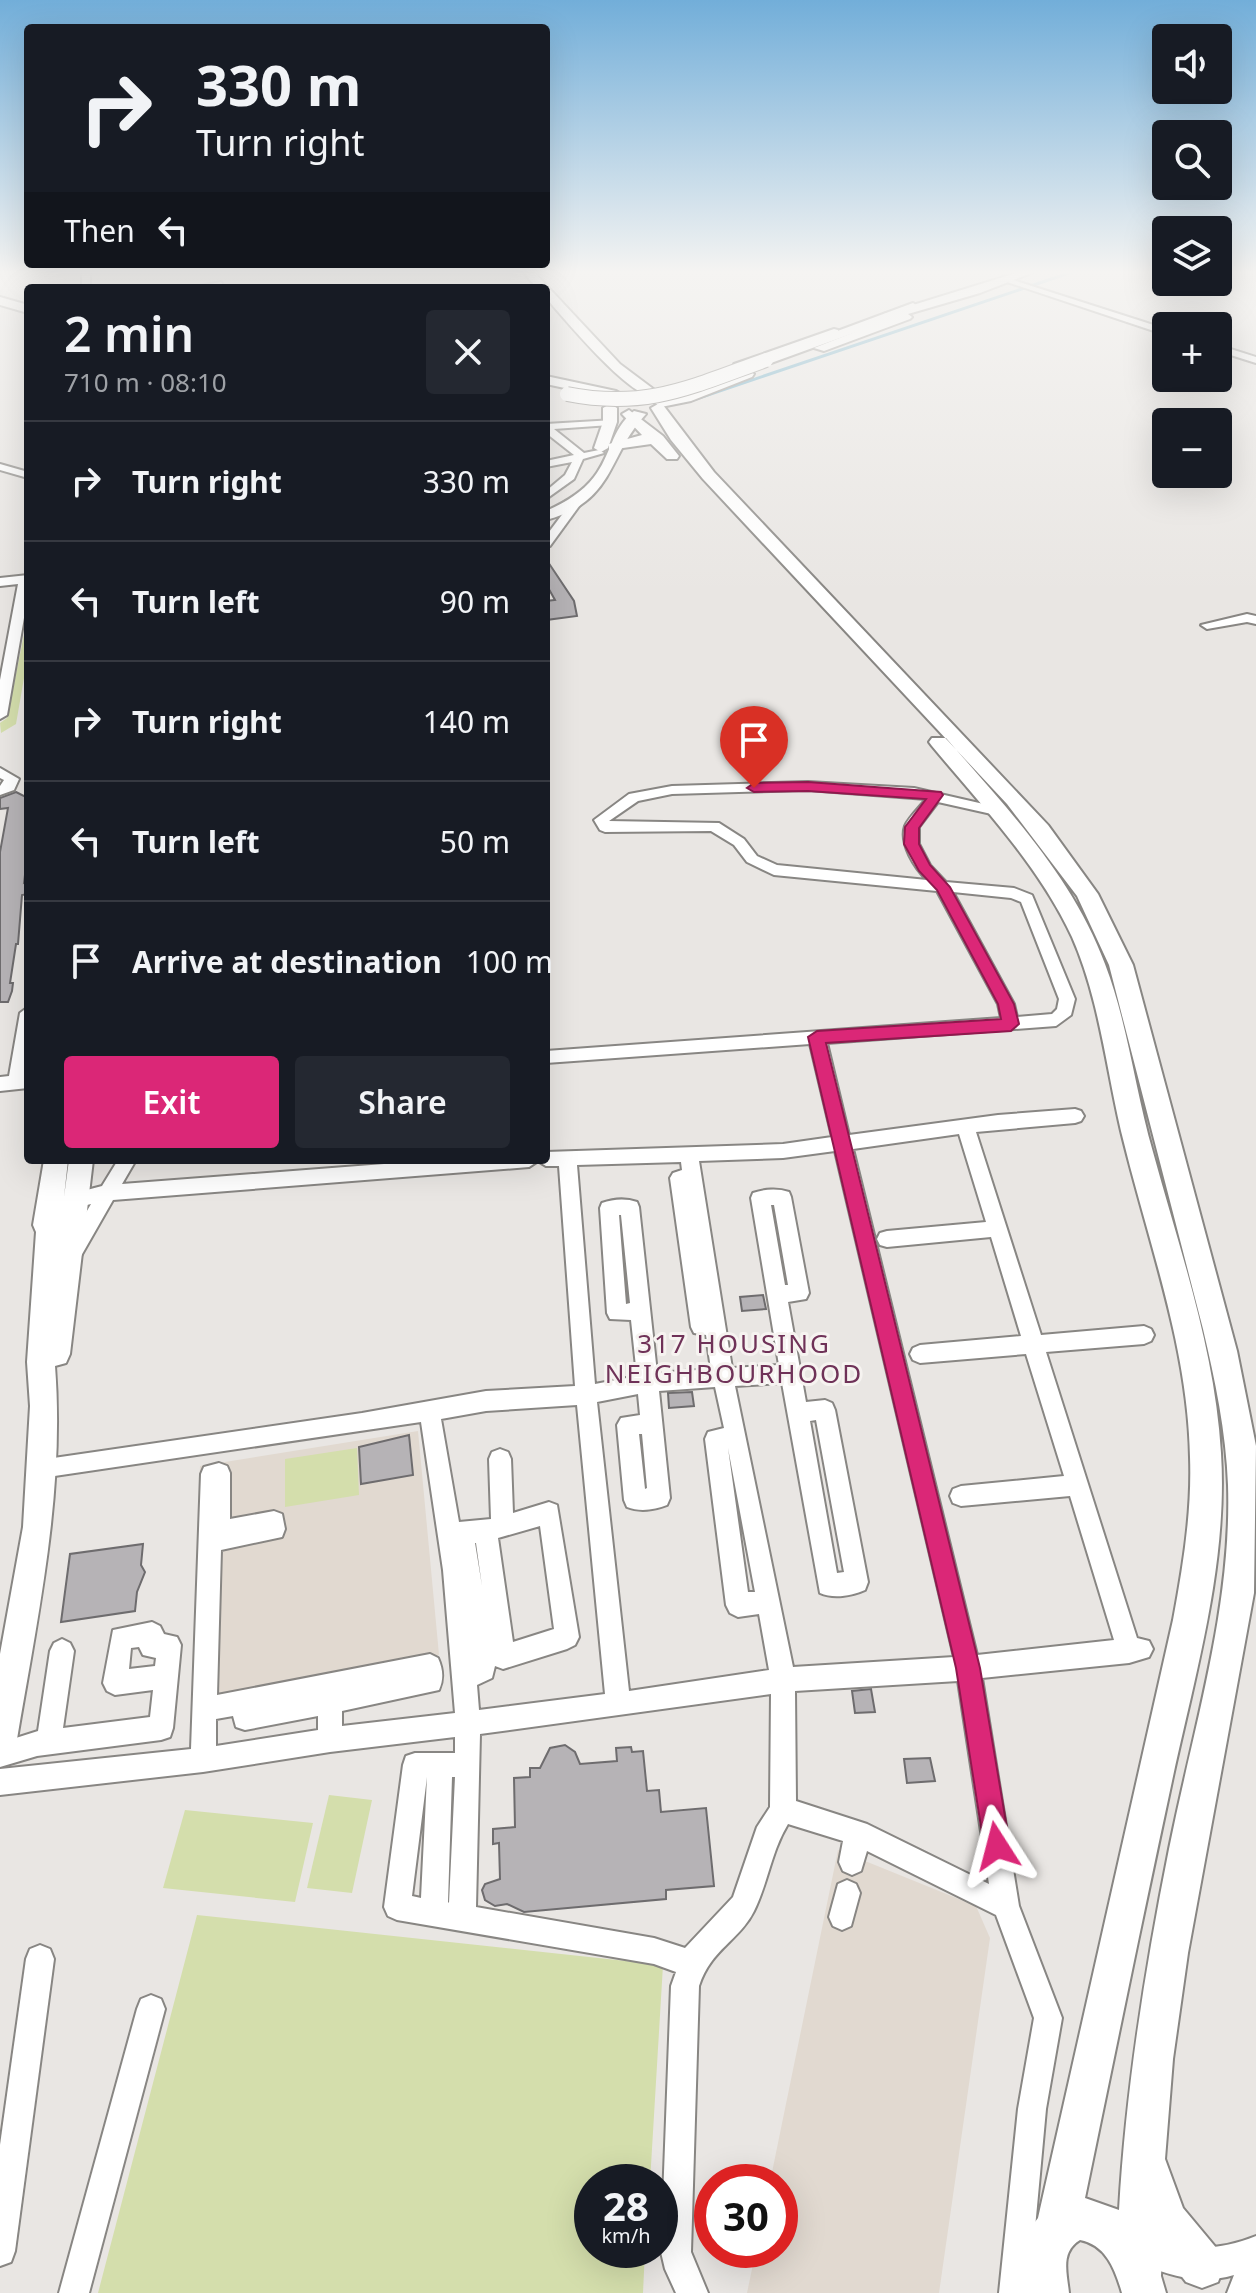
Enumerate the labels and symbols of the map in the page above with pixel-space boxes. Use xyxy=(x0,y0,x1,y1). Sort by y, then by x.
pin xyxy=(720,706,788,788)
district label: 317 HOUSING NEIGHBOURHOOD xyxy=(605,1325,863,1391)
position arrow xyxy=(955,1804,1039,1888)
speed limit sign: 30 xyxy=(694,2164,798,2268)

